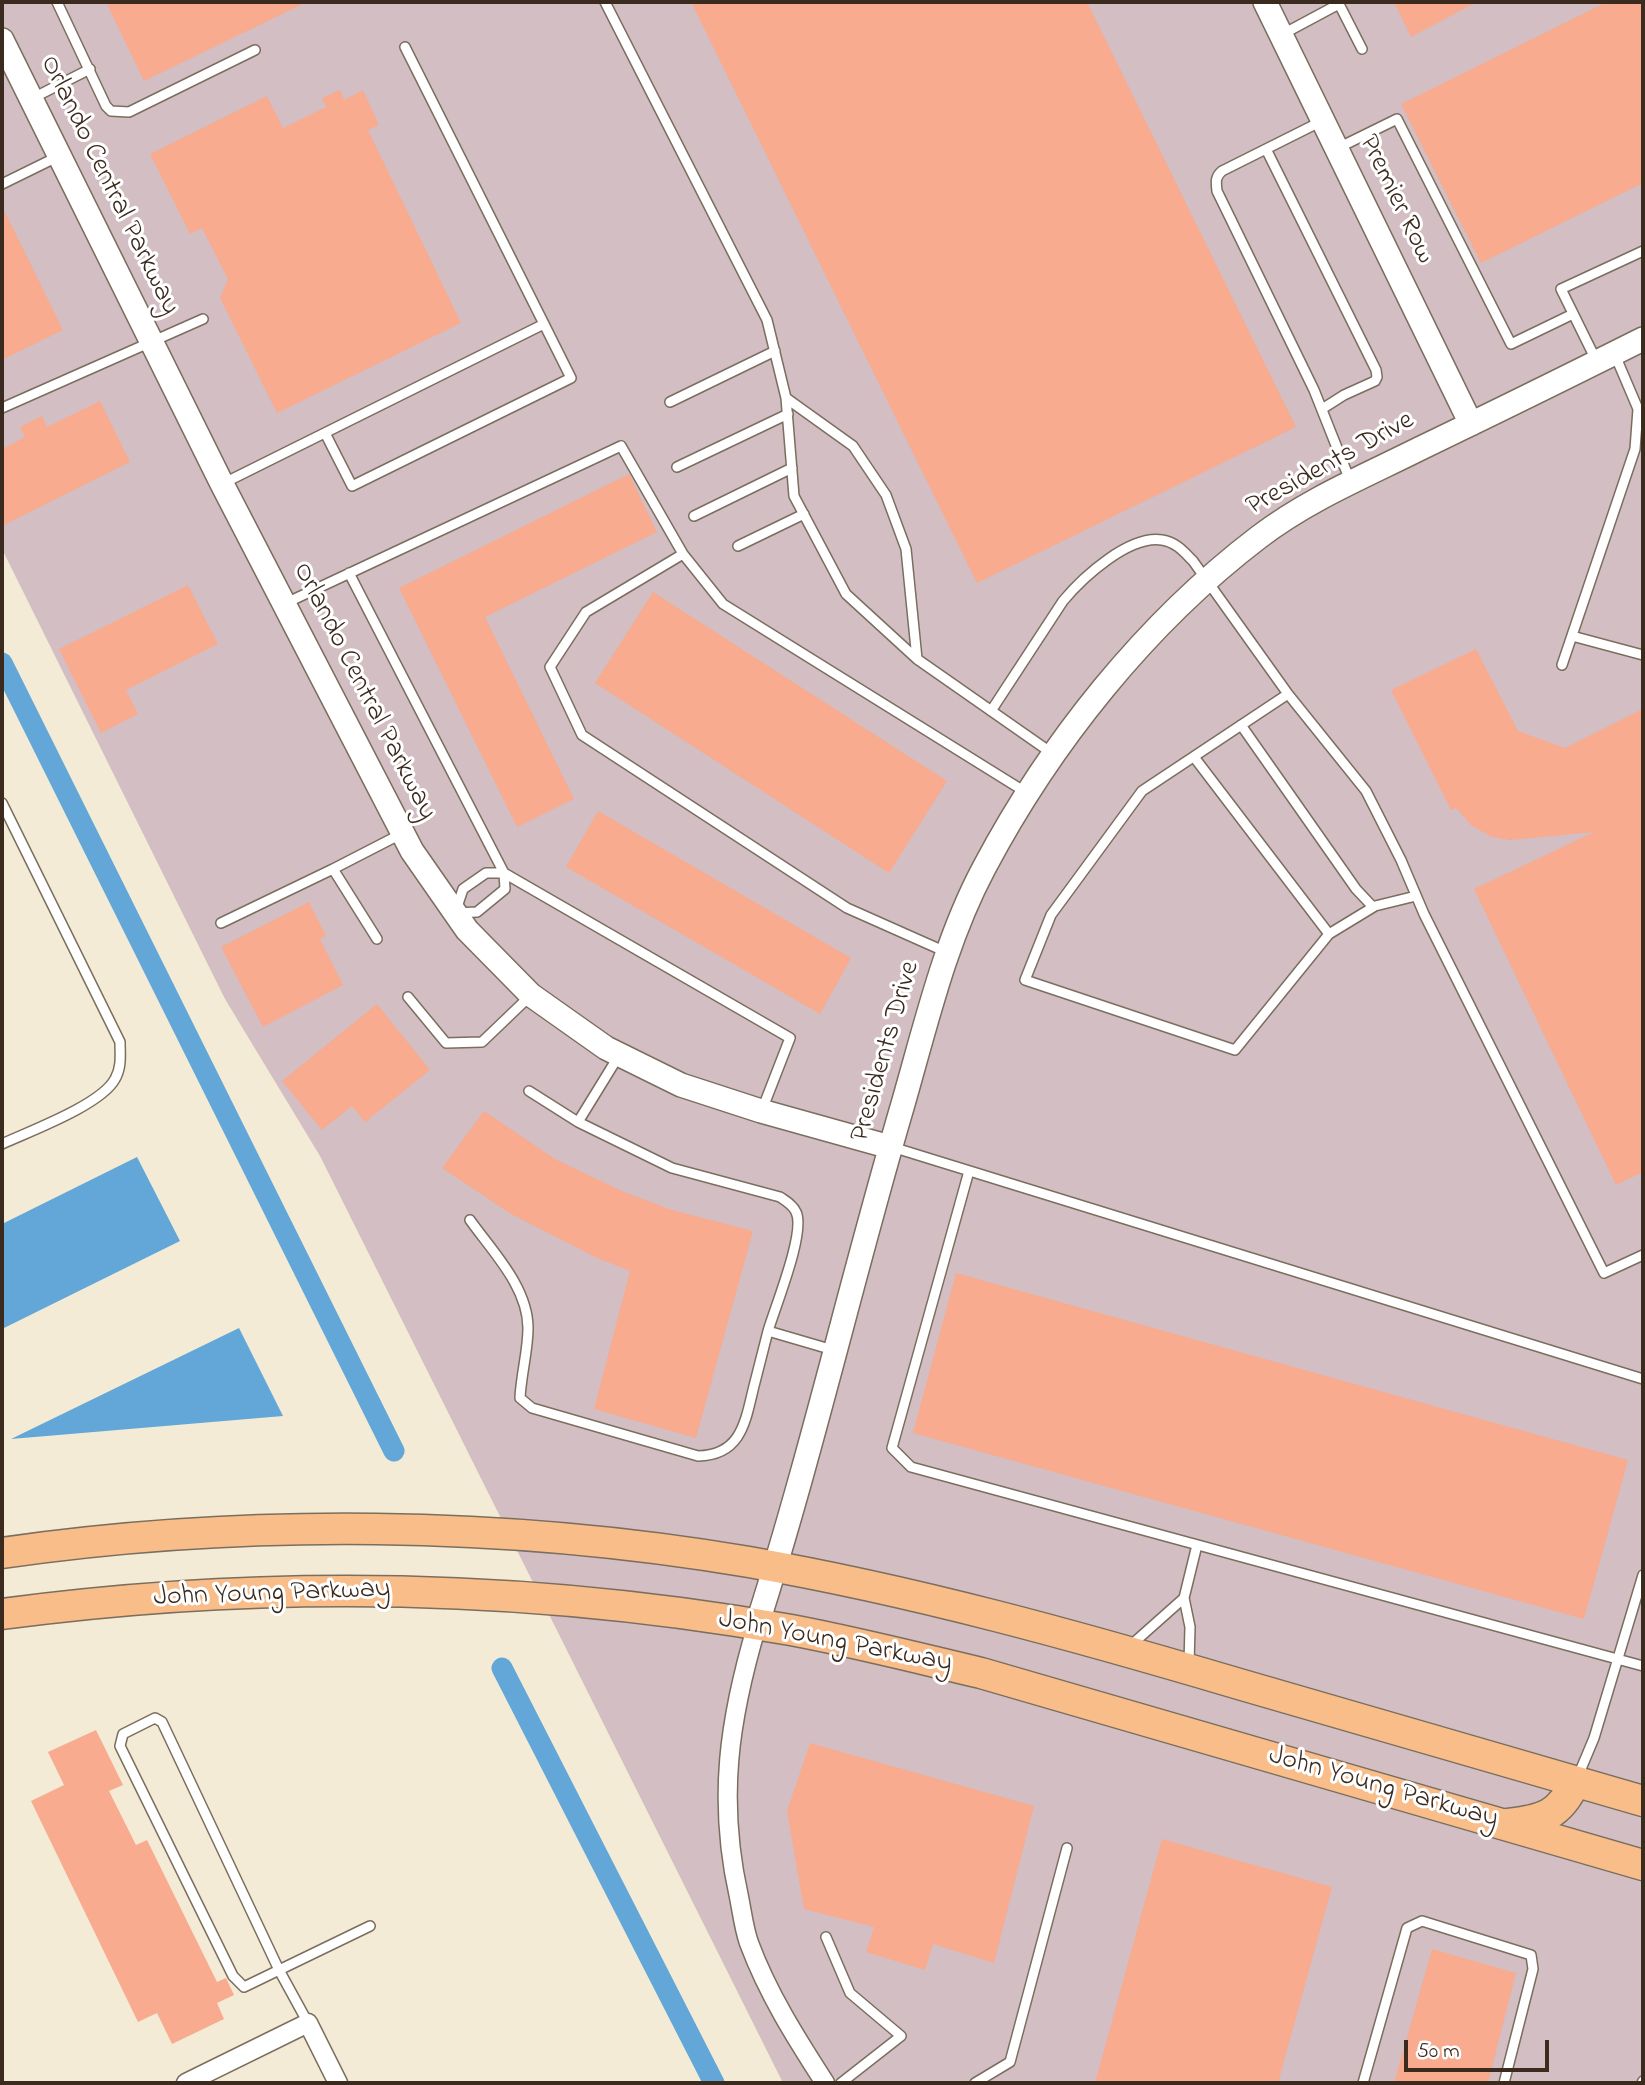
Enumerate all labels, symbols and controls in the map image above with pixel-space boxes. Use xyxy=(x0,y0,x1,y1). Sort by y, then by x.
street label: Orlando Central Parkway xyxy=(31,51,185,321)
street label: Premier Row xyxy=(1349,130,1441,270)
street label: Presidents Drive xyxy=(1241,405,1421,525)
street label: Orlando Central Parkway xyxy=(284,558,442,826)
street label: Presidents Drive xyxy=(845,958,929,1146)
street label: John Young Parkway xyxy=(153,1574,391,1616)
street label: John Young Parkway xyxy=(715,1604,955,1682)
street label: John Young Parkway xyxy=(1264,1740,1502,1838)
scale bar xyxy=(1407,2025,1552,2070)
text: 50 m xyxy=(1417,2037,1460,2067)

